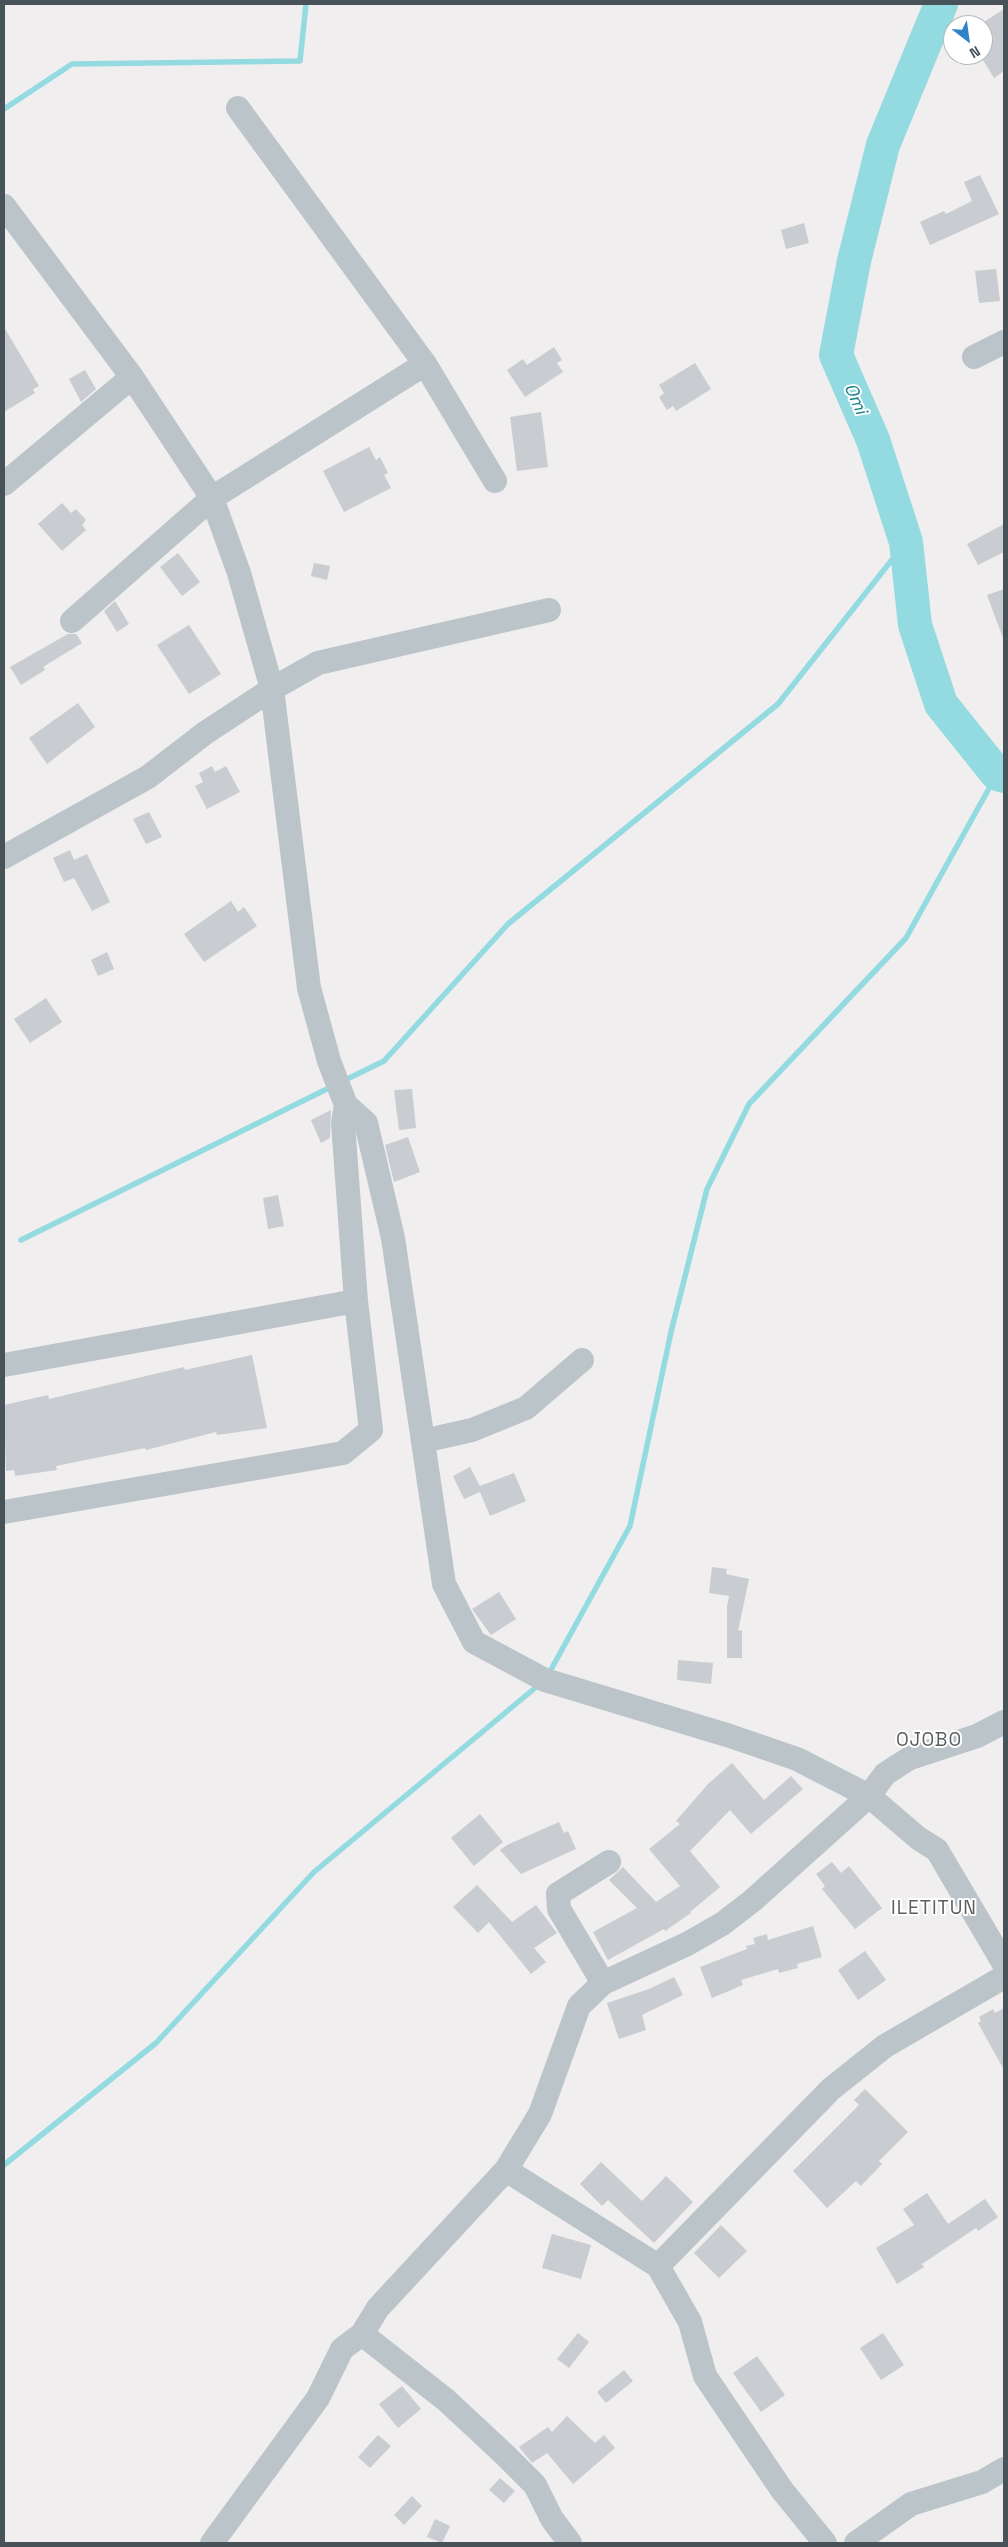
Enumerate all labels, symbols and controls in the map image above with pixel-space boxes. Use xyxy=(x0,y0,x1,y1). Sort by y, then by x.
north arrow xyxy=(943,15,993,65)
text: N xyxy=(966,42,984,62)
water label: Omi xyxy=(839,380,871,418)
district label: OJOBO xyxy=(895,1730,963,1752)
district label: ILETITUN xyxy=(890,1898,978,1920)

